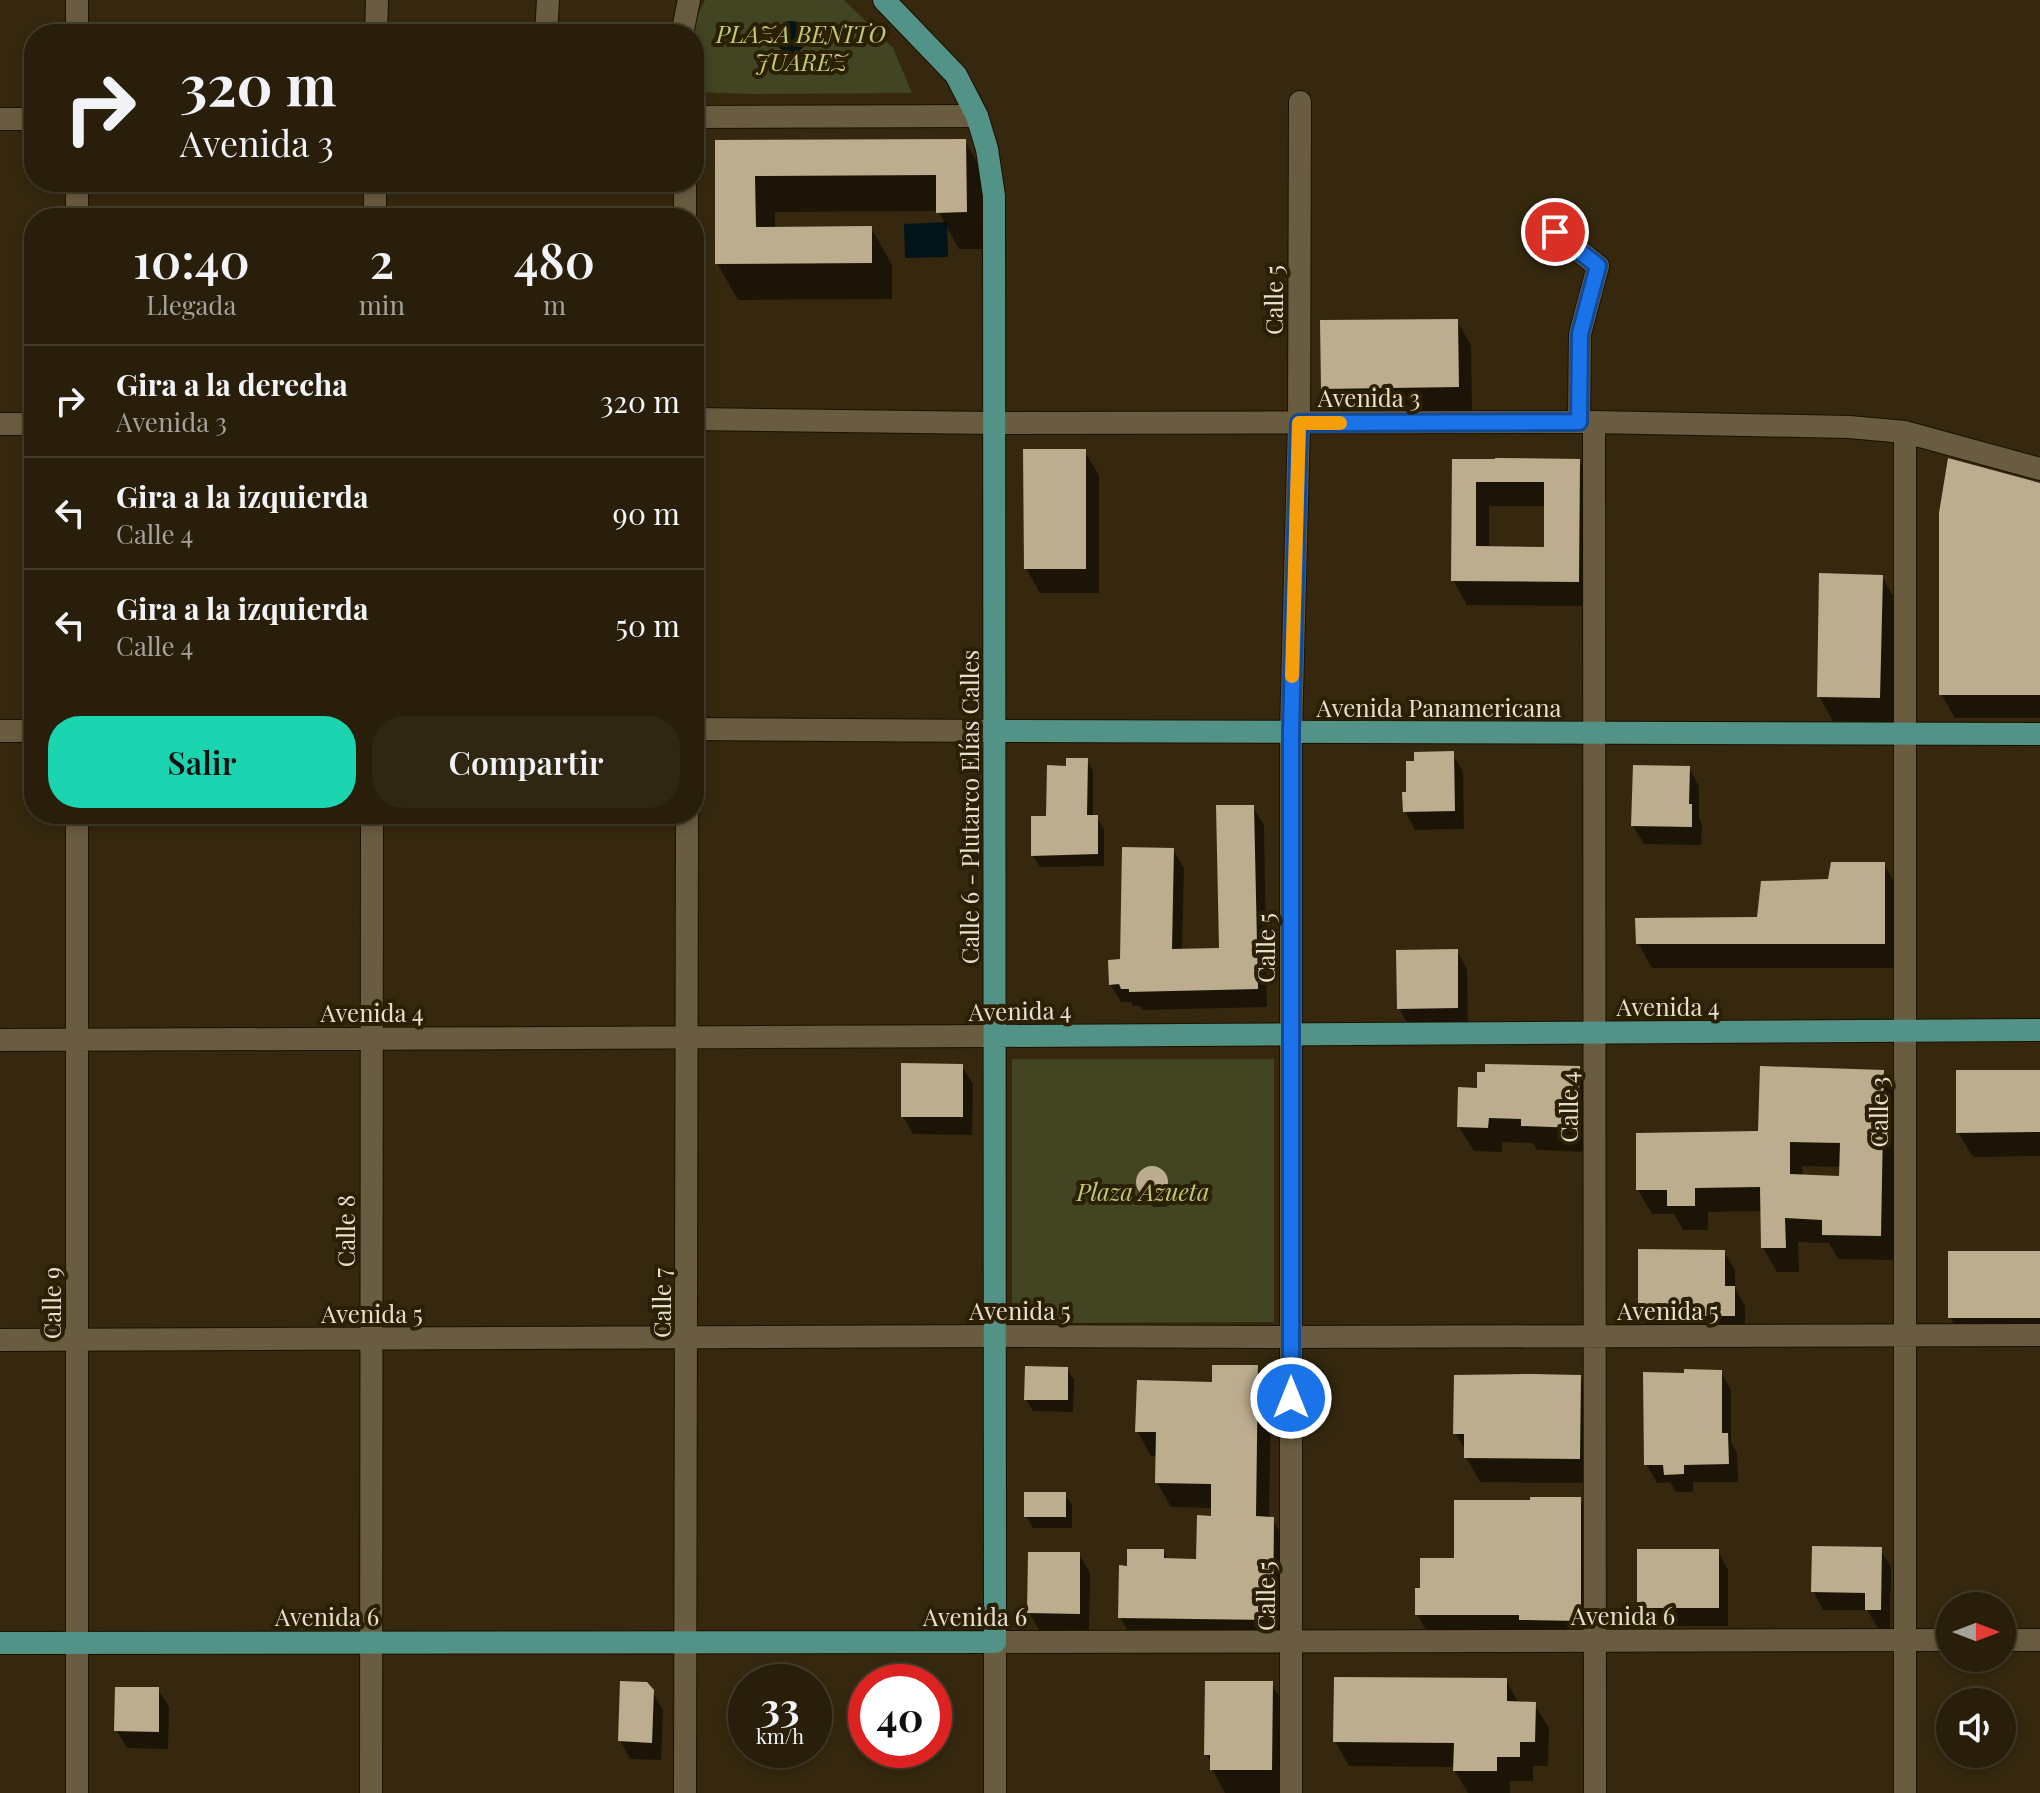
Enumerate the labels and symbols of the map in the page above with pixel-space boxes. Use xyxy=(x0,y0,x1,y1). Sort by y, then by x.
park label: PLAZA BENITO JUAREZ xyxy=(715,17,886,77)
pin xyxy=(1521,198,1589,266)
street label: Calle 5 xyxy=(1257,265,1289,335)
street label: Avenida 3 xyxy=(1317,381,1420,413)
street label: Calle 6 - Plutarco Elías Calles xyxy=(953,650,985,964)
street label: Avenida Panamericana xyxy=(1316,691,1561,723)
street label: Calle 5 xyxy=(1249,913,1281,983)
street label: Avenida 4 xyxy=(1615,990,1720,1022)
street label: Avenida 4 xyxy=(967,993,1072,1027)
street label: Avenida 4 xyxy=(319,996,424,1028)
street label: Calle 4 xyxy=(1552,1071,1584,1143)
street label: Calle 3 xyxy=(1862,1077,1894,1147)
park label: Plaza Azueta xyxy=(1076,1175,1209,1207)
street label: Calle 8 xyxy=(329,1195,361,1267)
street label: Calle 9 xyxy=(35,1267,67,1339)
street label: Calle 7 xyxy=(645,1268,677,1338)
street label: Avenida 5 xyxy=(968,1294,1071,1326)
street label: Avenida 5 xyxy=(1616,1294,1719,1326)
street label: Avenida 5 xyxy=(320,1297,423,1329)
position arrow xyxy=(1249,1356,1333,1440)
street label: Calle 5 xyxy=(1249,1561,1281,1631)
north arrow xyxy=(1936,1592,2016,1672)
street label: Avenida 6 xyxy=(1570,1599,1675,1631)
street label: Avenida 6 xyxy=(274,1600,379,1632)
street label: Avenida 6 xyxy=(922,1600,1027,1632)
speed limit sign: 40 xyxy=(848,1664,952,1768)

